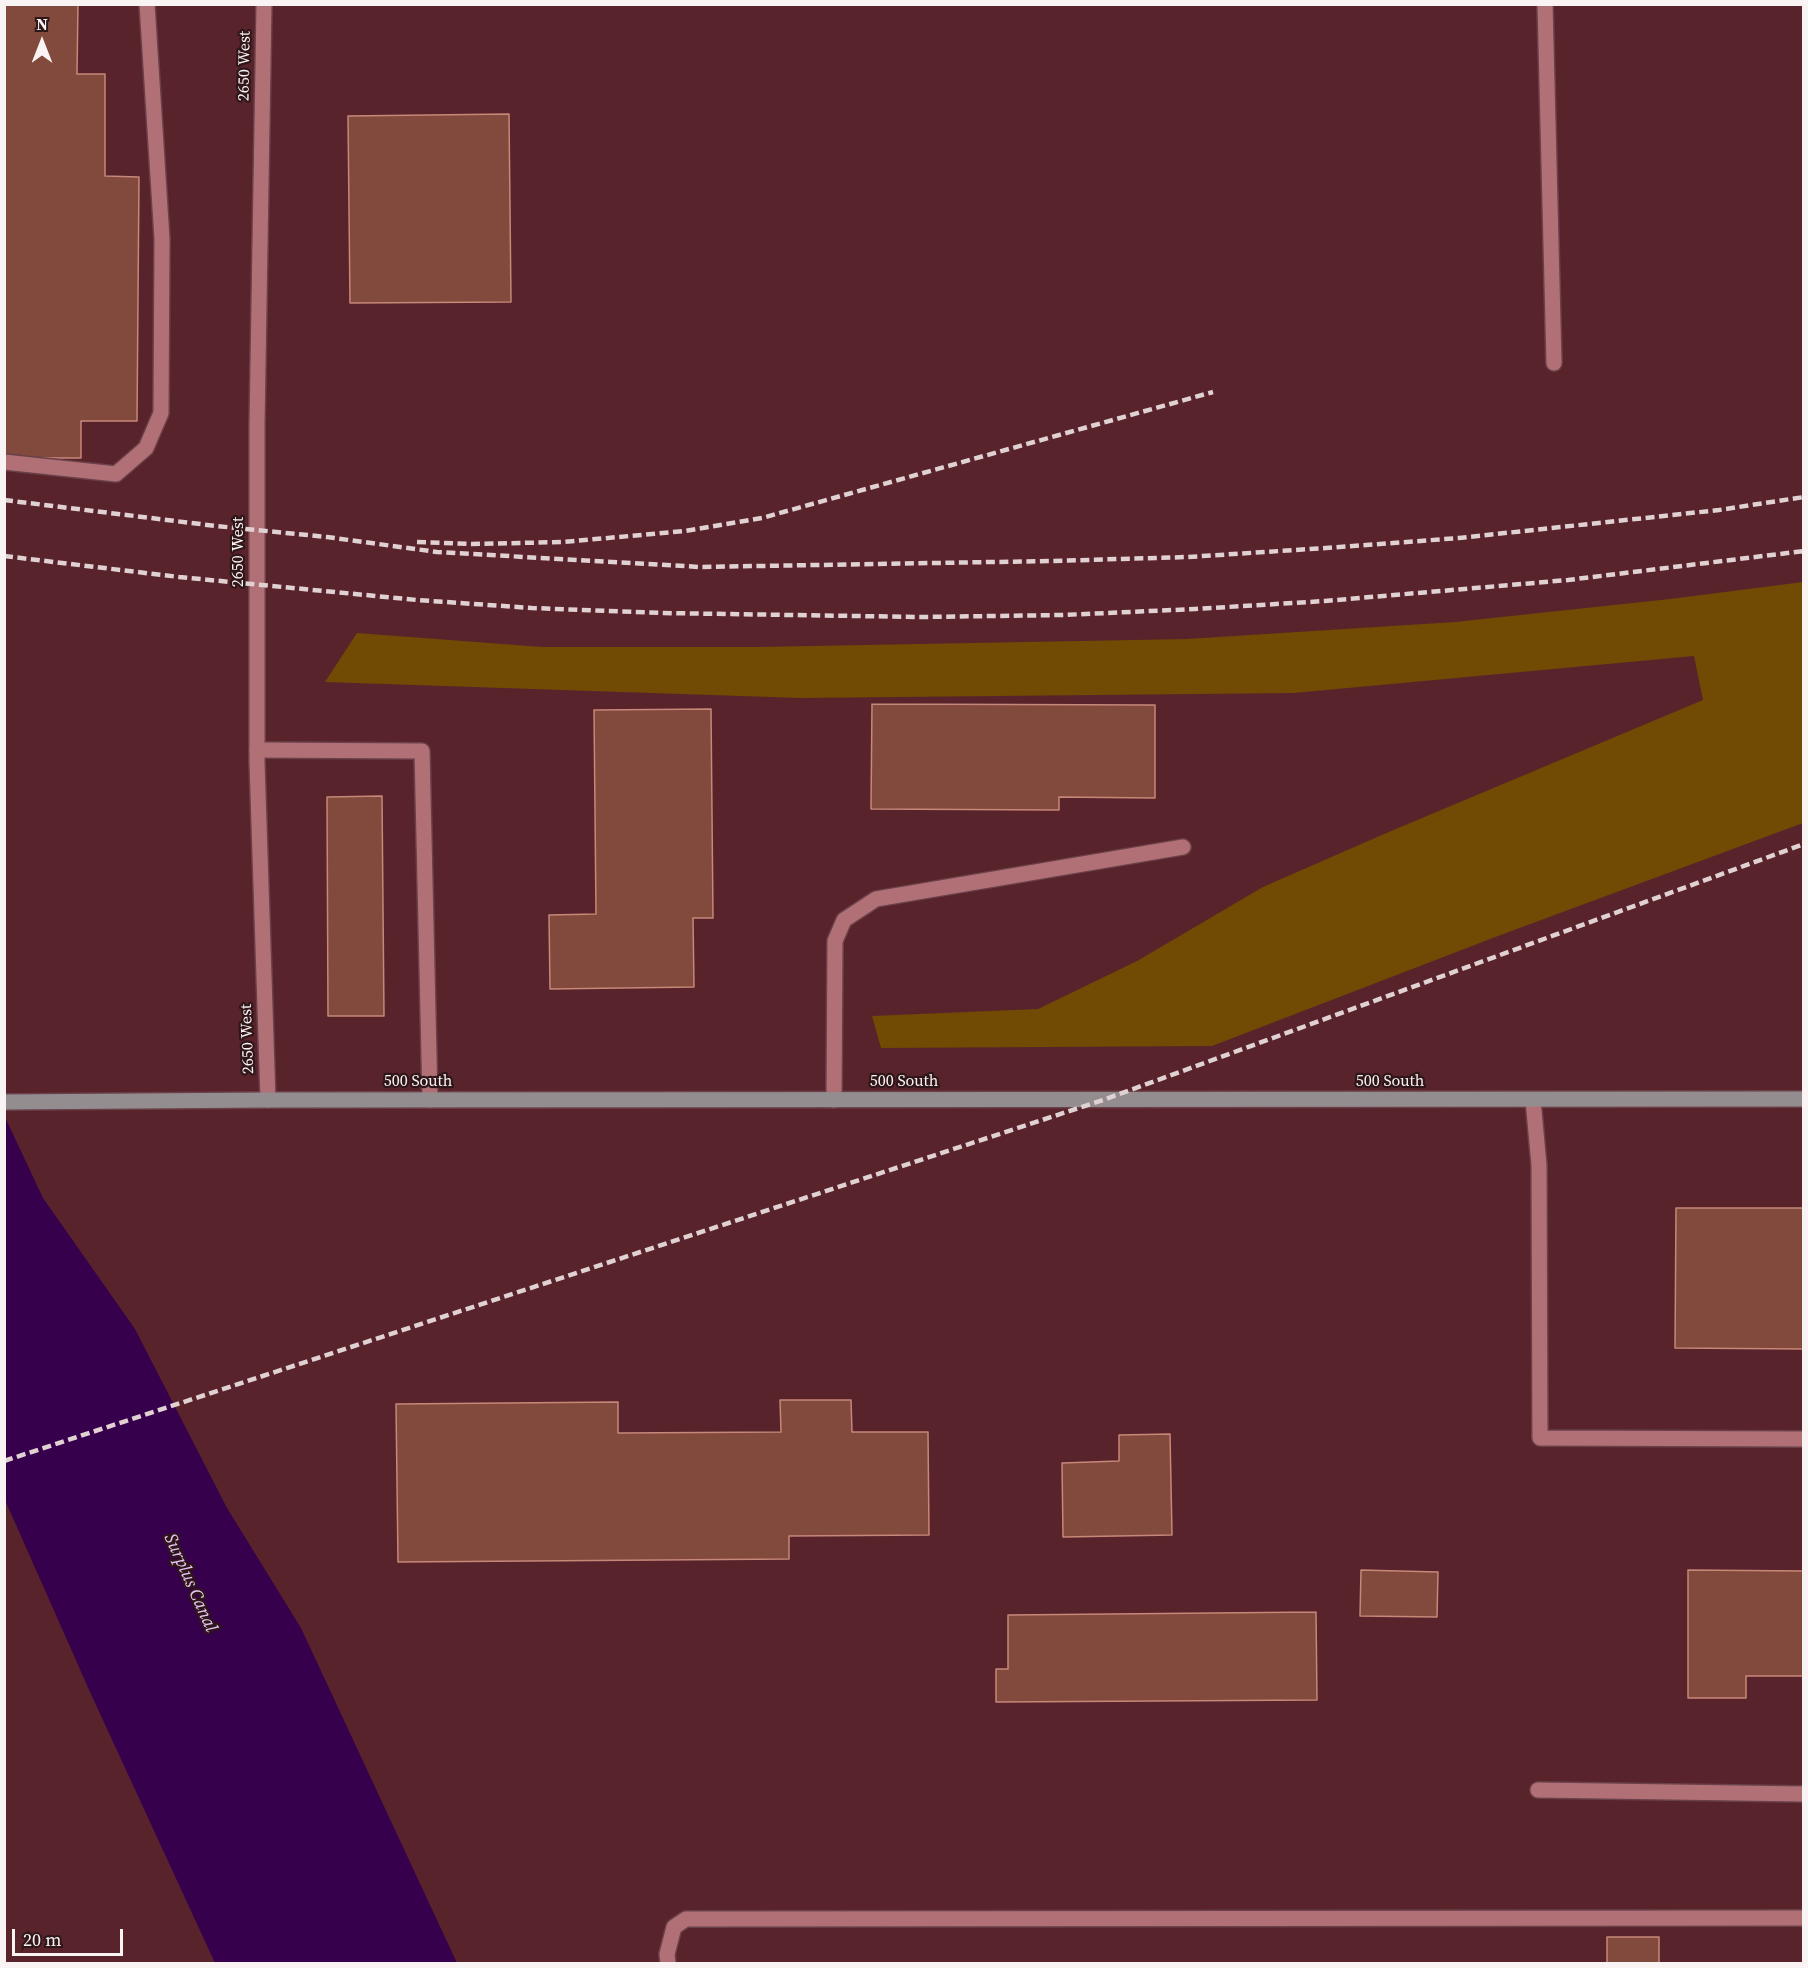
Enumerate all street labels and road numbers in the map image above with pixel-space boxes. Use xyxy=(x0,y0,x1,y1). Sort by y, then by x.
street label: 2650 West xyxy=(235,31,255,101)
street label: 2650 West xyxy=(229,517,249,587)
street label: 2650 West xyxy=(237,1004,259,1074)
street label: 500 South xyxy=(384,1072,452,1092)
street label: 500 South xyxy=(870,1072,938,1092)
street label: 500 South xyxy=(1356,1072,1424,1092)

